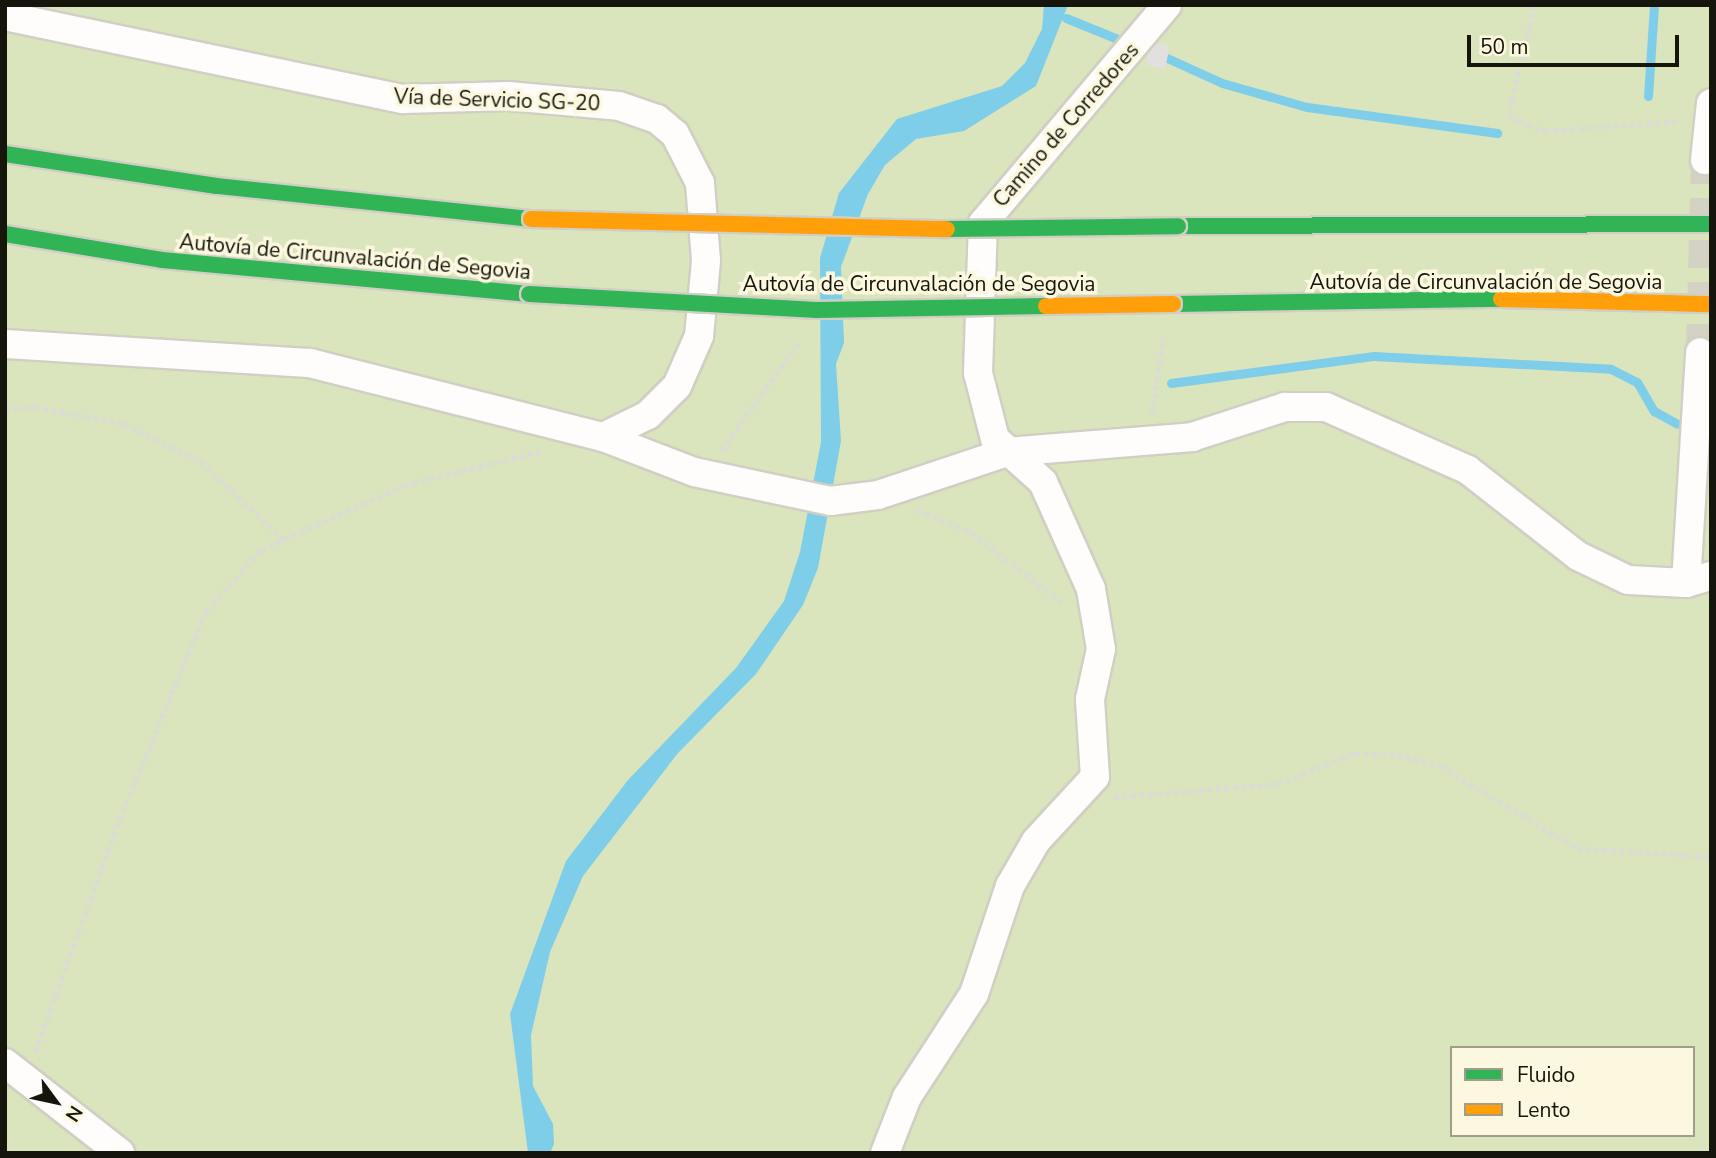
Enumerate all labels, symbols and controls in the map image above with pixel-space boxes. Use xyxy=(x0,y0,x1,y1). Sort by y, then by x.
scale bar xyxy=(1471,21,1683,65)
text: 50 m xyxy=(1480,33,1529,61)
street label: Camino de Corredores xyxy=(988,38,1144,212)
street label: Vía de Servicio SG-20 xyxy=(393,84,601,116)
street label: Autovía de Circunvalación de Segovia xyxy=(178,229,532,285)
street label: Autovía de Circunvalación de Segovia xyxy=(1310,269,1662,295)
street label: Autovía de Circunvalación de Segovia xyxy=(743,271,1095,297)
legend xyxy=(1450,1046,1695,1137)
text: Fluido xyxy=(1517,1061,1575,1089)
north arrow xyxy=(21,1067,91,1137)
text: Lento xyxy=(1517,1096,1570,1124)
text: N xyxy=(59,1100,88,1126)

